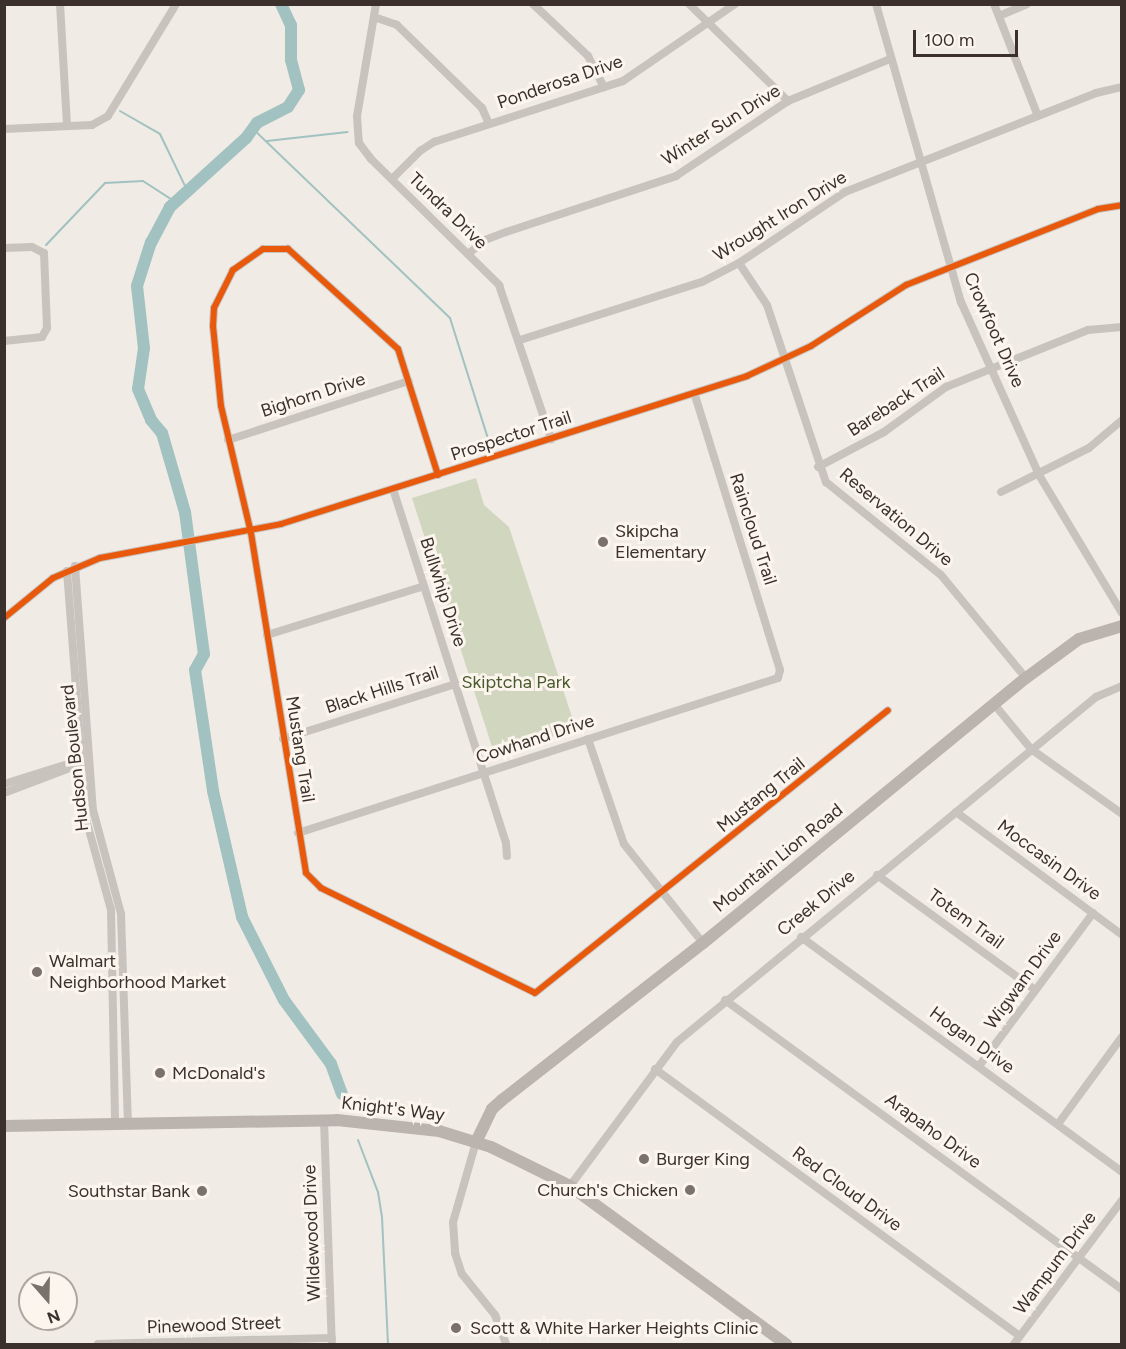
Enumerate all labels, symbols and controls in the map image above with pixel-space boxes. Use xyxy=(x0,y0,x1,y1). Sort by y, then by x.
scale bar xyxy=(916,18,1021,56)
text: 100 m xyxy=(924,29,974,51)
street label: Ponderosa Drive xyxy=(494,50,626,114)
street label: Winter Sun Drive xyxy=(658,80,784,170)
street label: Wrought Iron Drive xyxy=(709,166,851,266)
street label: Tundra Drive xyxy=(404,168,492,254)
street label: Crowfoot Drive xyxy=(959,269,1029,391)
street label: Bareback Trail xyxy=(843,363,949,441)
street label: Bighorn Drive xyxy=(258,368,368,422)
street label: Prospector Trail xyxy=(448,406,574,466)
street label: Reservation Drive xyxy=(835,463,957,571)
street label: Raincloud Trail xyxy=(725,470,781,588)
place label: Skipcha Elementary xyxy=(615,521,706,564)
street label: Bullwhip Drive xyxy=(415,534,471,650)
marker: Skipcha Elementary xyxy=(596,535,610,549)
street label: Black Hills Trail xyxy=(323,661,441,719)
park label: Skiptcha Park xyxy=(462,671,570,693)
street label: Hudson Boulevard xyxy=(57,684,93,832)
street label: Mustang Trail xyxy=(281,694,319,804)
street label: Cowhand Drive xyxy=(473,710,597,768)
street label: Mustang Trail xyxy=(713,753,809,837)
street label: Mountain Lion Road xyxy=(709,799,847,917)
street label: Moccasin Drive xyxy=(993,815,1105,905)
street label: Creek Drive xyxy=(773,865,859,941)
street label: Totem Trail xyxy=(924,884,1008,954)
street label: Wigwam Drive xyxy=(980,927,1066,1033)
place label: Walmart Neighborhood Market xyxy=(49,951,226,994)
marker: Walmart Neighborhood Market xyxy=(30,965,44,979)
street label: Hogan Drive xyxy=(925,1002,1019,1078)
place label: McDonald's xyxy=(172,1062,266,1084)
marker: McDonald's xyxy=(153,1066,167,1080)
street label: Arapaho Drive xyxy=(881,1089,985,1173)
street label: Knight's Way xyxy=(340,1092,446,1126)
street label: Red Cloud Drive xyxy=(788,1142,906,1236)
place label: Burger King xyxy=(656,1148,750,1170)
marker: Burger King xyxy=(637,1152,651,1166)
street label: Wildewood Drive xyxy=(299,1164,325,1302)
place label: Church's Chicken xyxy=(537,1179,678,1201)
place label: Southstar Bank xyxy=(68,1180,190,1202)
marker: Church's Chicken xyxy=(683,1183,697,1197)
marker: Southstar Bank xyxy=(195,1184,209,1198)
street label: Wampum Drive xyxy=(1009,1207,1101,1319)
north arrow xyxy=(18,1271,78,1331)
text: N xyxy=(45,1305,63,1328)
street label: Pinewood Street xyxy=(146,1312,282,1338)
place label: Scott & White Harker Heights Clinic xyxy=(470,1317,758,1339)
marker: Scott & White Harker Heights Clinic xyxy=(447,1319,465,1337)

